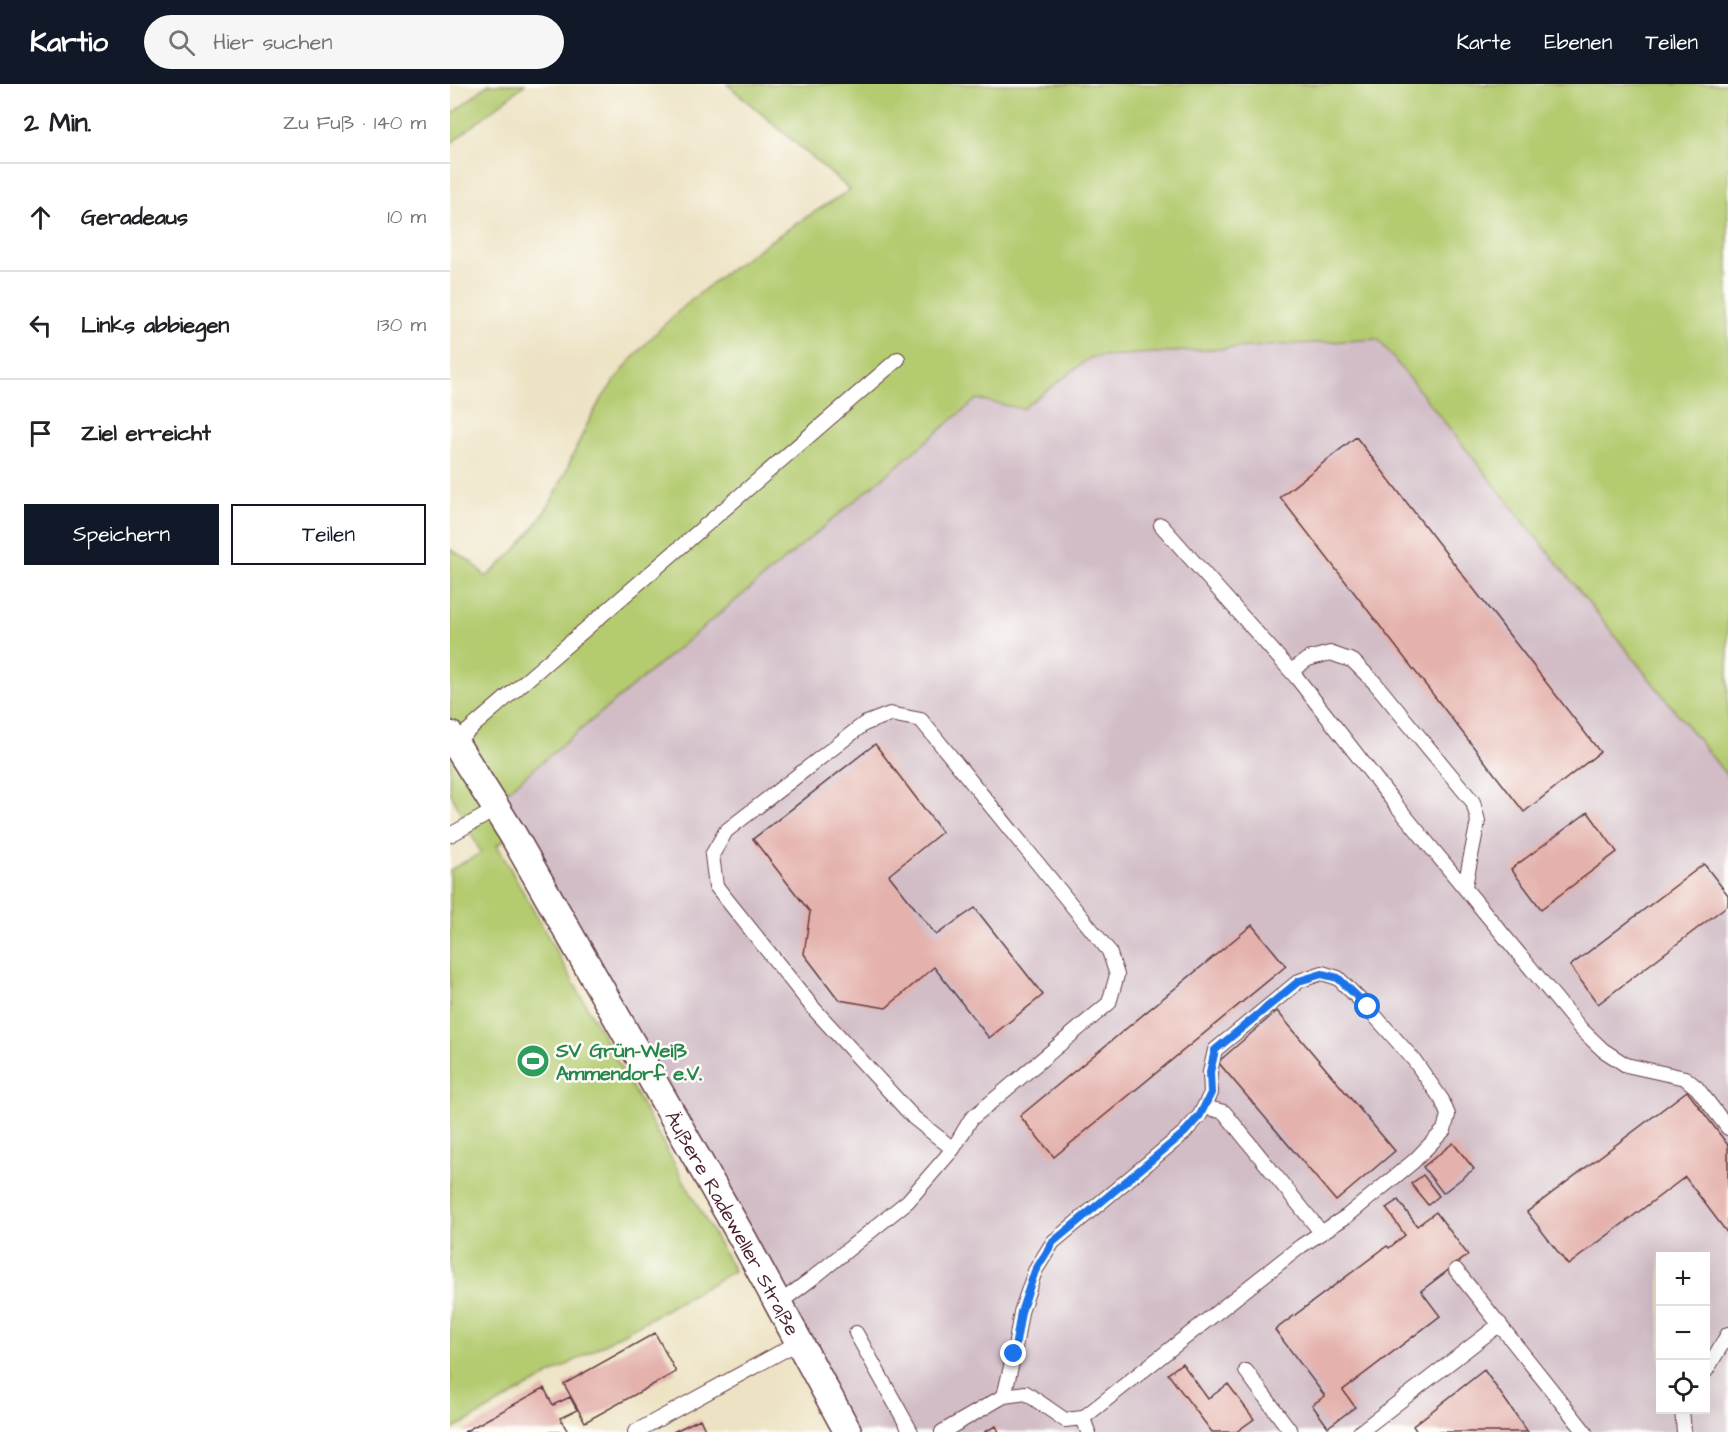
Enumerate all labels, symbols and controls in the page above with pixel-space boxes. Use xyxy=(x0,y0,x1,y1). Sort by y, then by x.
search box xyxy=(144,15,564,69)
text: Kartio xyxy=(30,23,108,62)
icon: search xyxy=(165,26,198,59)
text: Hier suchen xyxy=(213,27,332,58)
text: Karte xyxy=(1456,28,1511,57)
text: Ebenen xyxy=(1544,28,1612,57)
text: Teilen xyxy=(1645,28,1698,57)
text: 2 Min. xyxy=(24,105,91,141)
text: Zu Fuß · 140 m xyxy=(283,109,426,137)
icon: ahead xyxy=(24,201,57,234)
text: Geradeaus xyxy=(81,202,188,233)
text: 10 m xyxy=(387,203,426,231)
icon: left xyxy=(24,309,57,342)
text: Links abbiegen xyxy=(81,310,229,341)
text: 130 m xyxy=(377,311,426,339)
icon: arrive xyxy=(24,417,57,450)
text: Ziel erreicht xyxy=(81,418,211,449)
button: Speichern xyxy=(24,504,219,565)
button: Teilen xyxy=(231,504,426,565)
route start xyxy=(1354,993,1380,1019)
place label: SV Grün-Weiß Ammendorf e.V. xyxy=(555,1037,702,1088)
sports icon: SV Grün-Weiß Ammendorf e.V. xyxy=(515,1043,551,1079)
street label: Äußere Radeweller Straße xyxy=(658,1106,806,1341)
map controls xyxy=(1656,1252,1710,1414)
button: + xyxy=(1656,1252,1710,1306)
button: − xyxy=(1656,1306,1710,1360)
route end xyxy=(1000,1340,1026,1366)
button: locate xyxy=(1656,1360,1710,1414)

